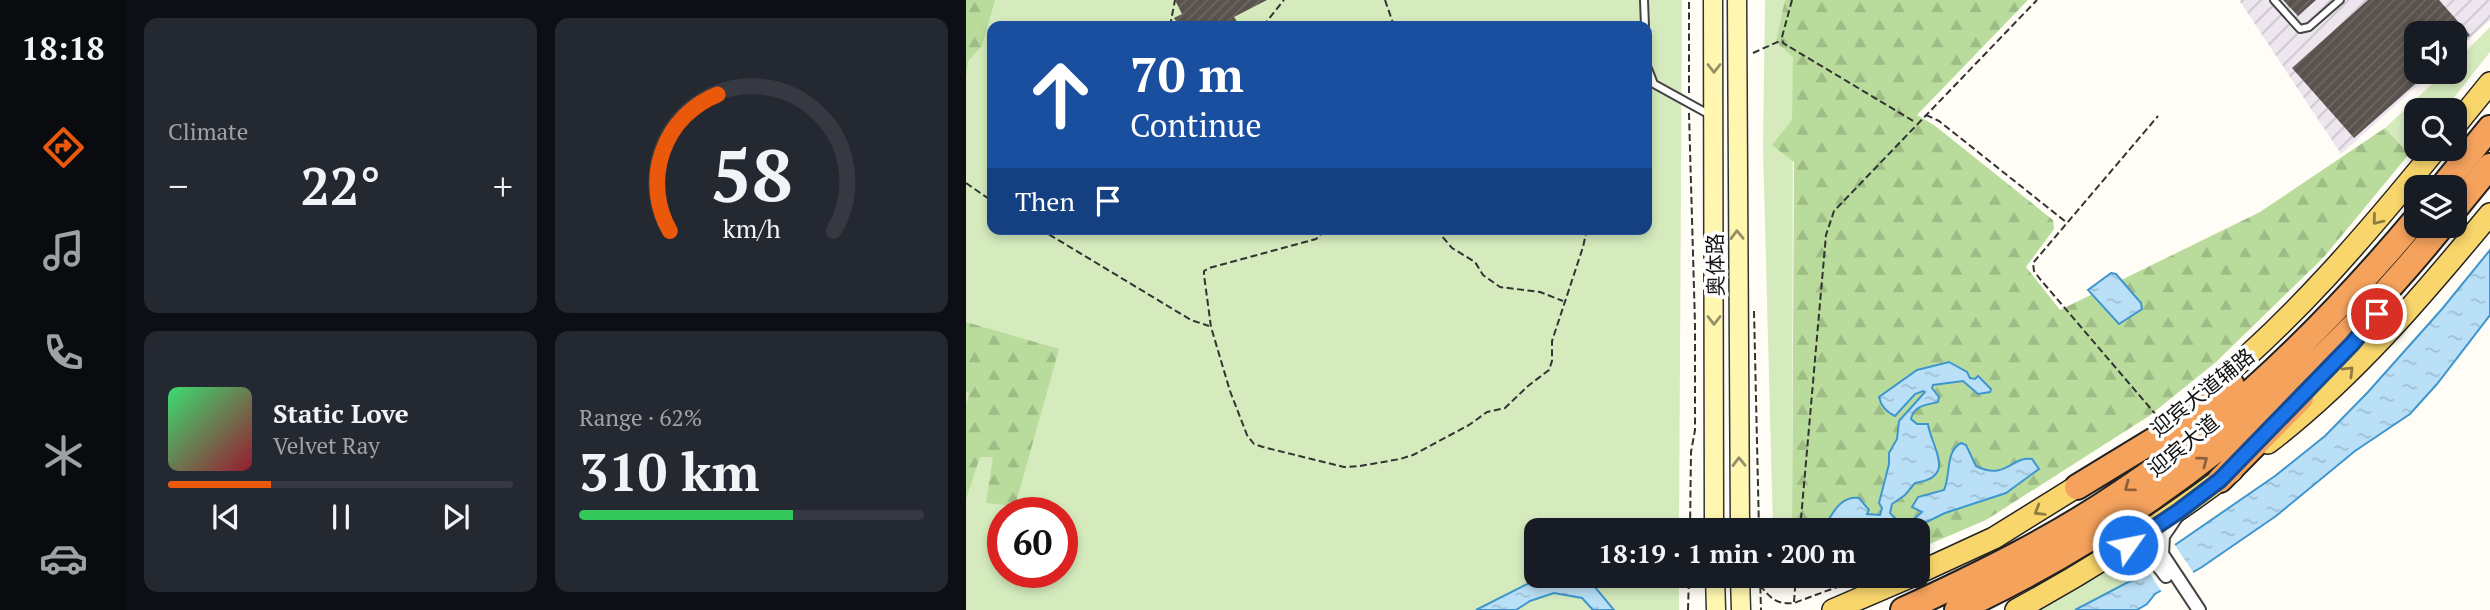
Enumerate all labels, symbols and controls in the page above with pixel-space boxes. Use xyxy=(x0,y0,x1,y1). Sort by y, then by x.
map controls xyxy=(2404,21,2467,238)
button: sound xyxy=(2404,21,2467,84)
text: 18:18 xyxy=(21,27,105,69)
text: 70 m xyxy=(1130,41,1244,106)
icon: ahead xyxy=(1015,49,1106,140)
one-way arrow xyxy=(1706,63,1722,74)
button: search xyxy=(2404,98,2467,161)
text: Continue xyxy=(1130,104,1262,146)
text: Climate xyxy=(168,116,248,147)
icon: directions xyxy=(39,123,88,172)
text: 58 xyxy=(710,126,793,223)
text: 22° xyxy=(300,151,381,220)
text: − xyxy=(168,161,188,211)
text: + xyxy=(493,161,513,211)
button: layers xyxy=(2404,175,2467,238)
icon: arrive xyxy=(1089,182,1127,220)
text: Then xyxy=(1015,184,1075,218)
text: km/h xyxy=(723,212,781,245)
one-way arrow xyxy=(2373,213,2386,225)
icon: music xyxy=(39,226,88,275)
one-way arrow xyxy=(1729,229,1745,239)
street label: 奥体路 xyxy=(1700,233,1730,297)
pin xyxy=(2347,284,2407,344)
icon: arrive xyxy=(2358,295,2396,333)
one-way arrow xyxy=(1706,315,1722,326)
icon: phone xyxy=(39,328,88,377)
street label: 迎宾大道辅路 xyxy=(2144,341,2260,443)
one-way arrow xyxy=(2341,367,2354,380)
text: Static Love xyxy=(273,396,409,430)
text: Range · 62% xyxy=(579,402,702,433)
street label: 迎宾大道 xyxy=(2142,408,2224,482)
text: Velvet Ray xyxy=(273,430,380,461)
icon: climate xyxy=(39,431,88,480)
text: 310 km xyxy=(579,437,760,506)
one-way arrow xyxy=(1731,456,1747,467)
one-way arrow xyxy=(2196,457,2208,469)
one-way arrow xyxy=(2124,479,2137,491)
speed limit sign: 60 xyxy=(987,497,1078,588)
icon: previous xyxy=(207,498,245,536)
icon: pause xyxy=(322,498,360,536)
icon: next xyxy=(437,498,475,536)
one-way arrow xyxy=(2034,503,2047,516)
position arrow xyxy=(2091,508,2165,582)
icon: car xyxy=(39,534,88,583)
text: 18:19 · 1 min · 200 m xyxy=(1598,536,1856,570)

